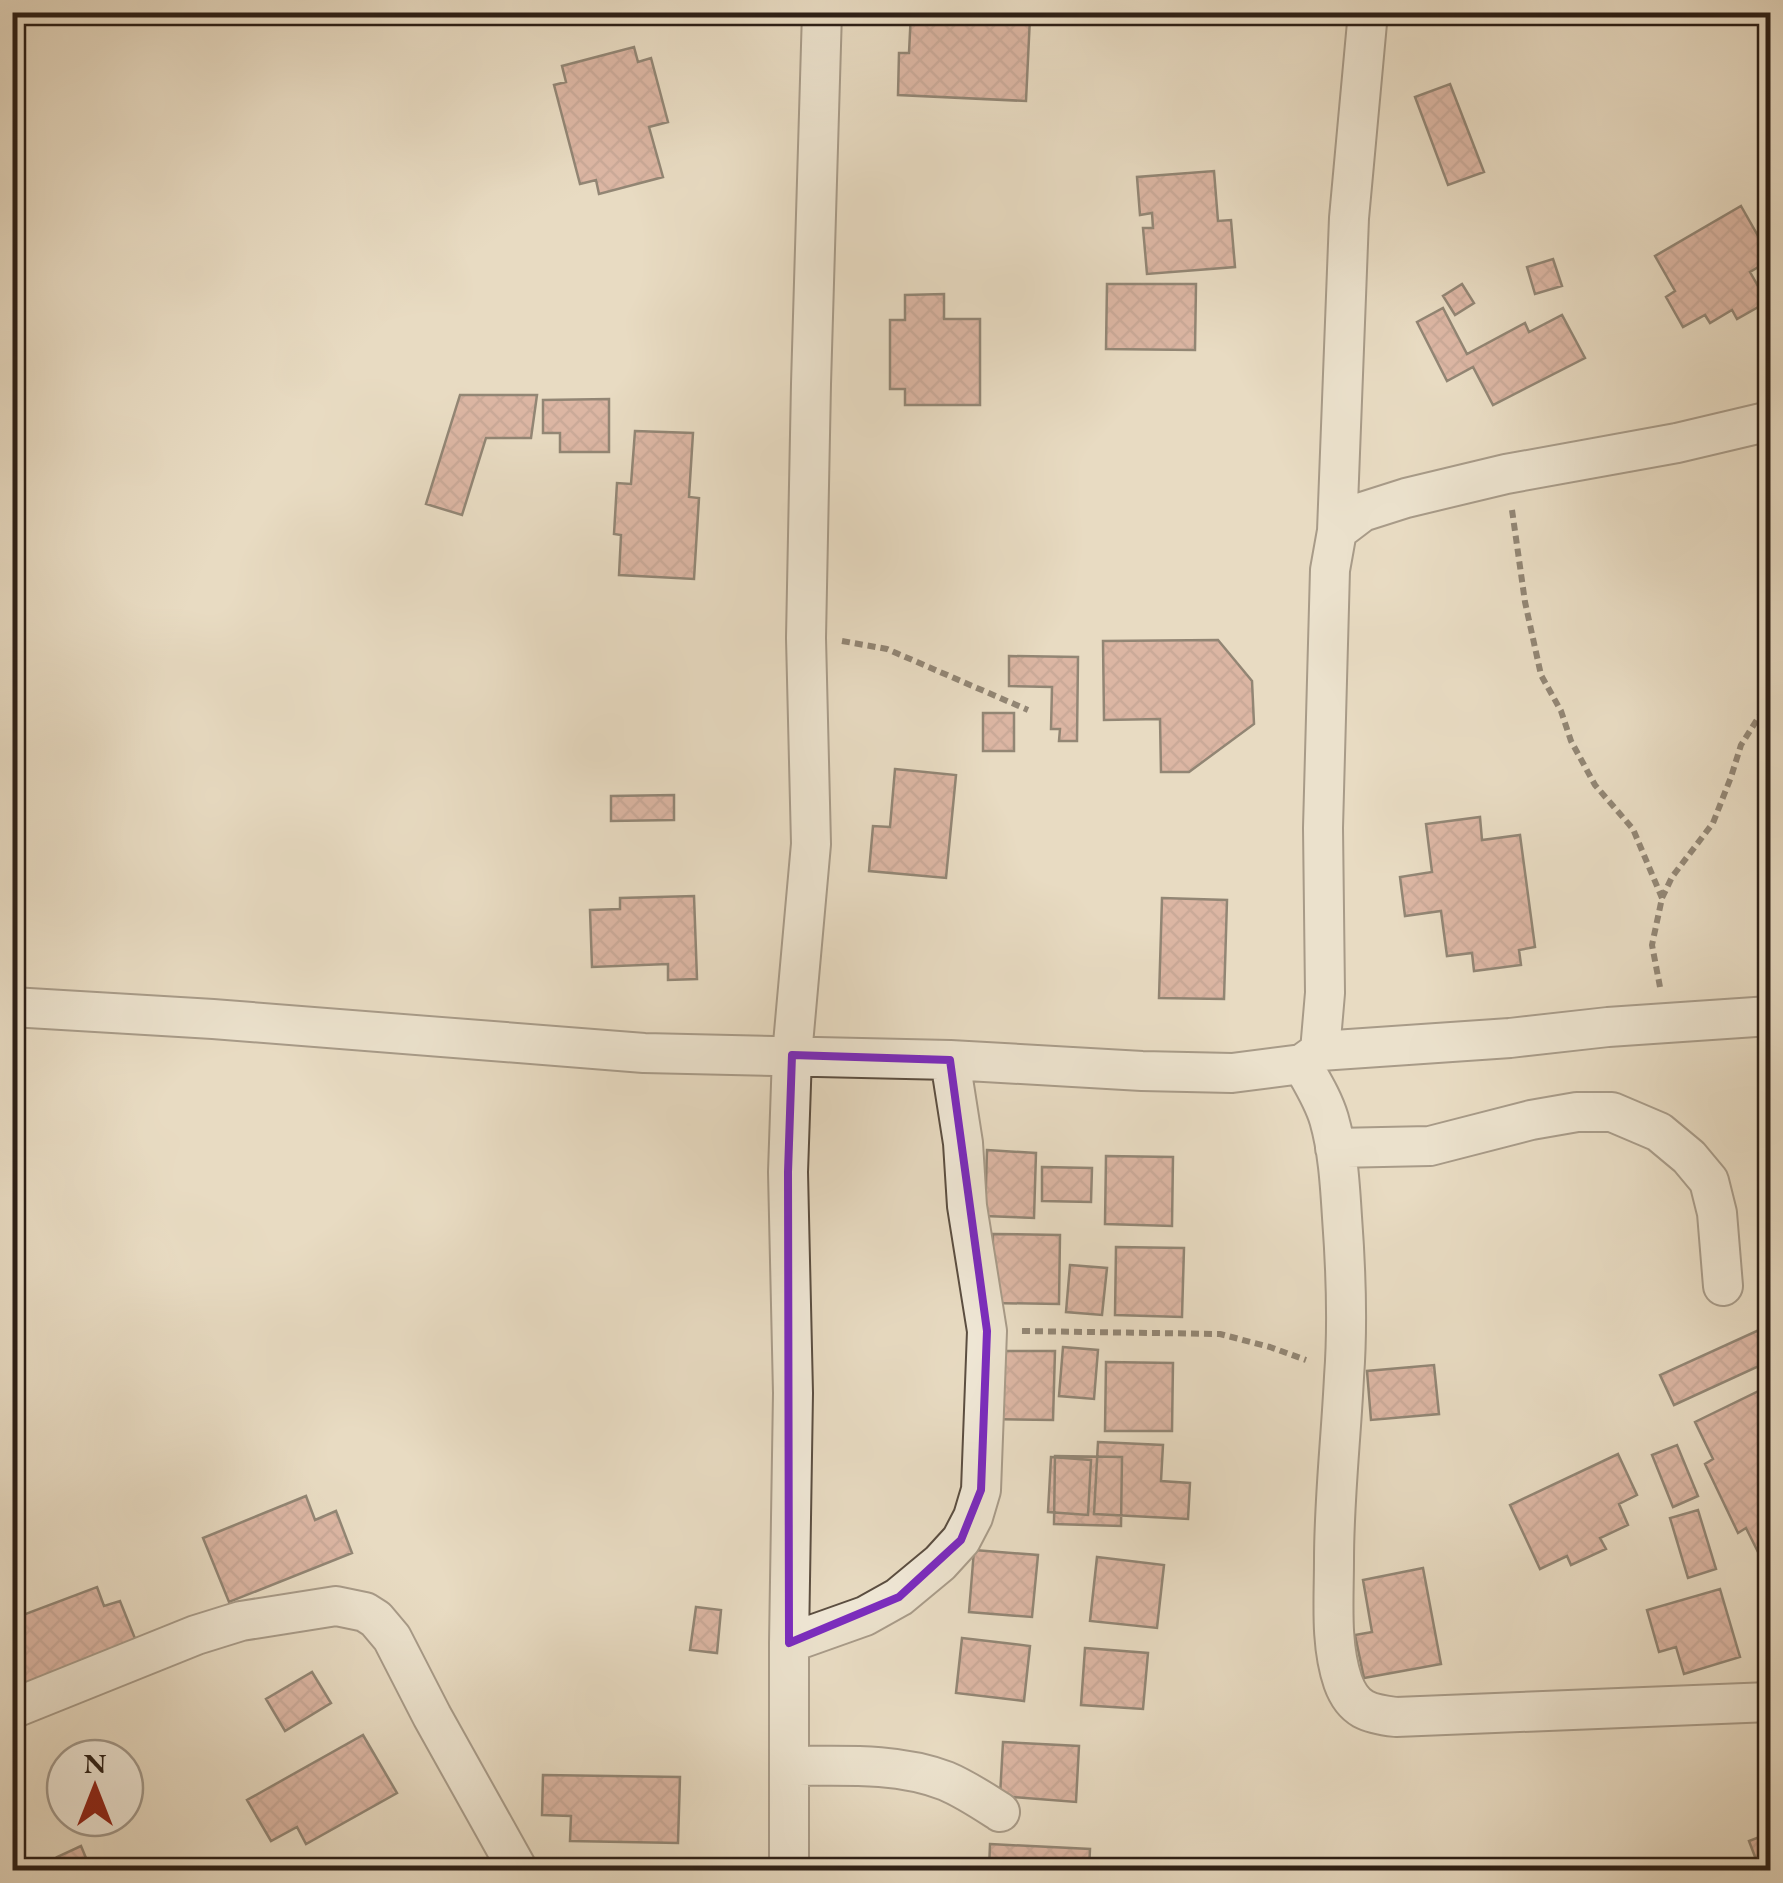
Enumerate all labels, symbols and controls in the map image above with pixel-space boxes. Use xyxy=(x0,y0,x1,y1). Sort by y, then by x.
north arrow xyxy=(45,1738,145,1838)
text: N xyxy=(84,1745,107,1781)

